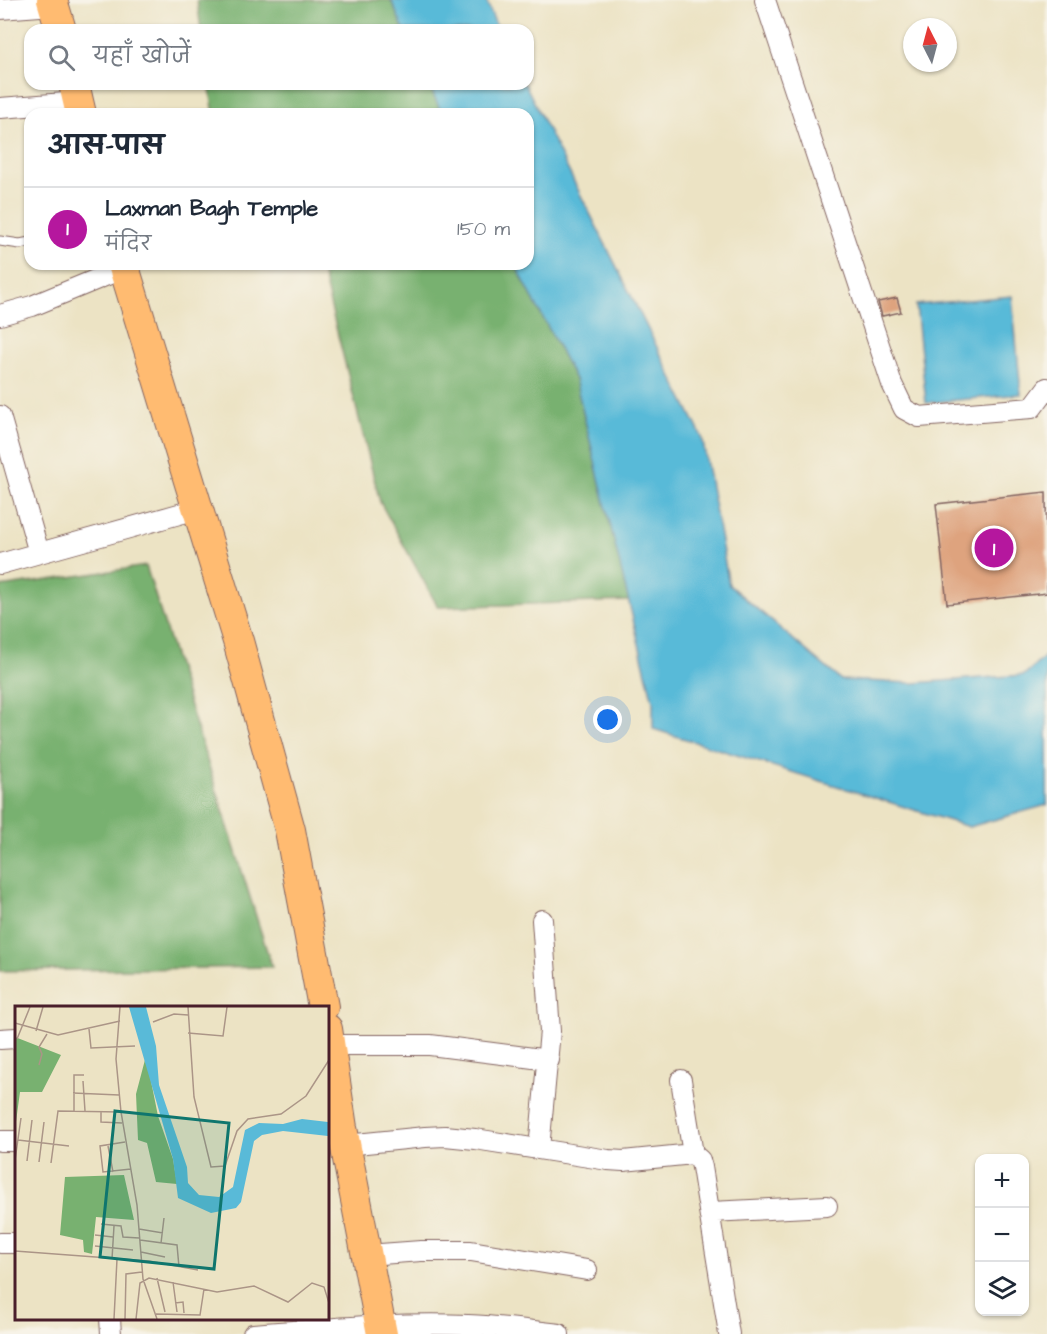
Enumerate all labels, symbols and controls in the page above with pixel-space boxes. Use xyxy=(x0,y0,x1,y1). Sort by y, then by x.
north arrow xyxy=(903,18,957,72)
search box xyxy=(24,24,534,90)
icon: search xyxy=(45,41,78,74)
text: यहाँ खोजें xyxy=(93,41,191,72)
text: आस-पास xyxy=(48,128,164,164)
text: Laxman Bagh Temple xyxy=(105,193,318,224)
text: 1 xyxy=(66,215,69,243)
text: 150 m xyxy=(457,215,510,243)
text: मंदिर xyxy=(105,230,151,258)
pin: 1 xyxy=(974,526,1014,570)
your location xyxy=(593,705,622,734)
inset map xyxy=(15,1006,328,1319)
map controls xyxy=(975,1154,1029,1316)
button: + xyxy=(975,1154,1029,1208)
button: − xyxy=(975,1208,1029,1262)
button: layers xyxy=(975,1262,1029,1316)

